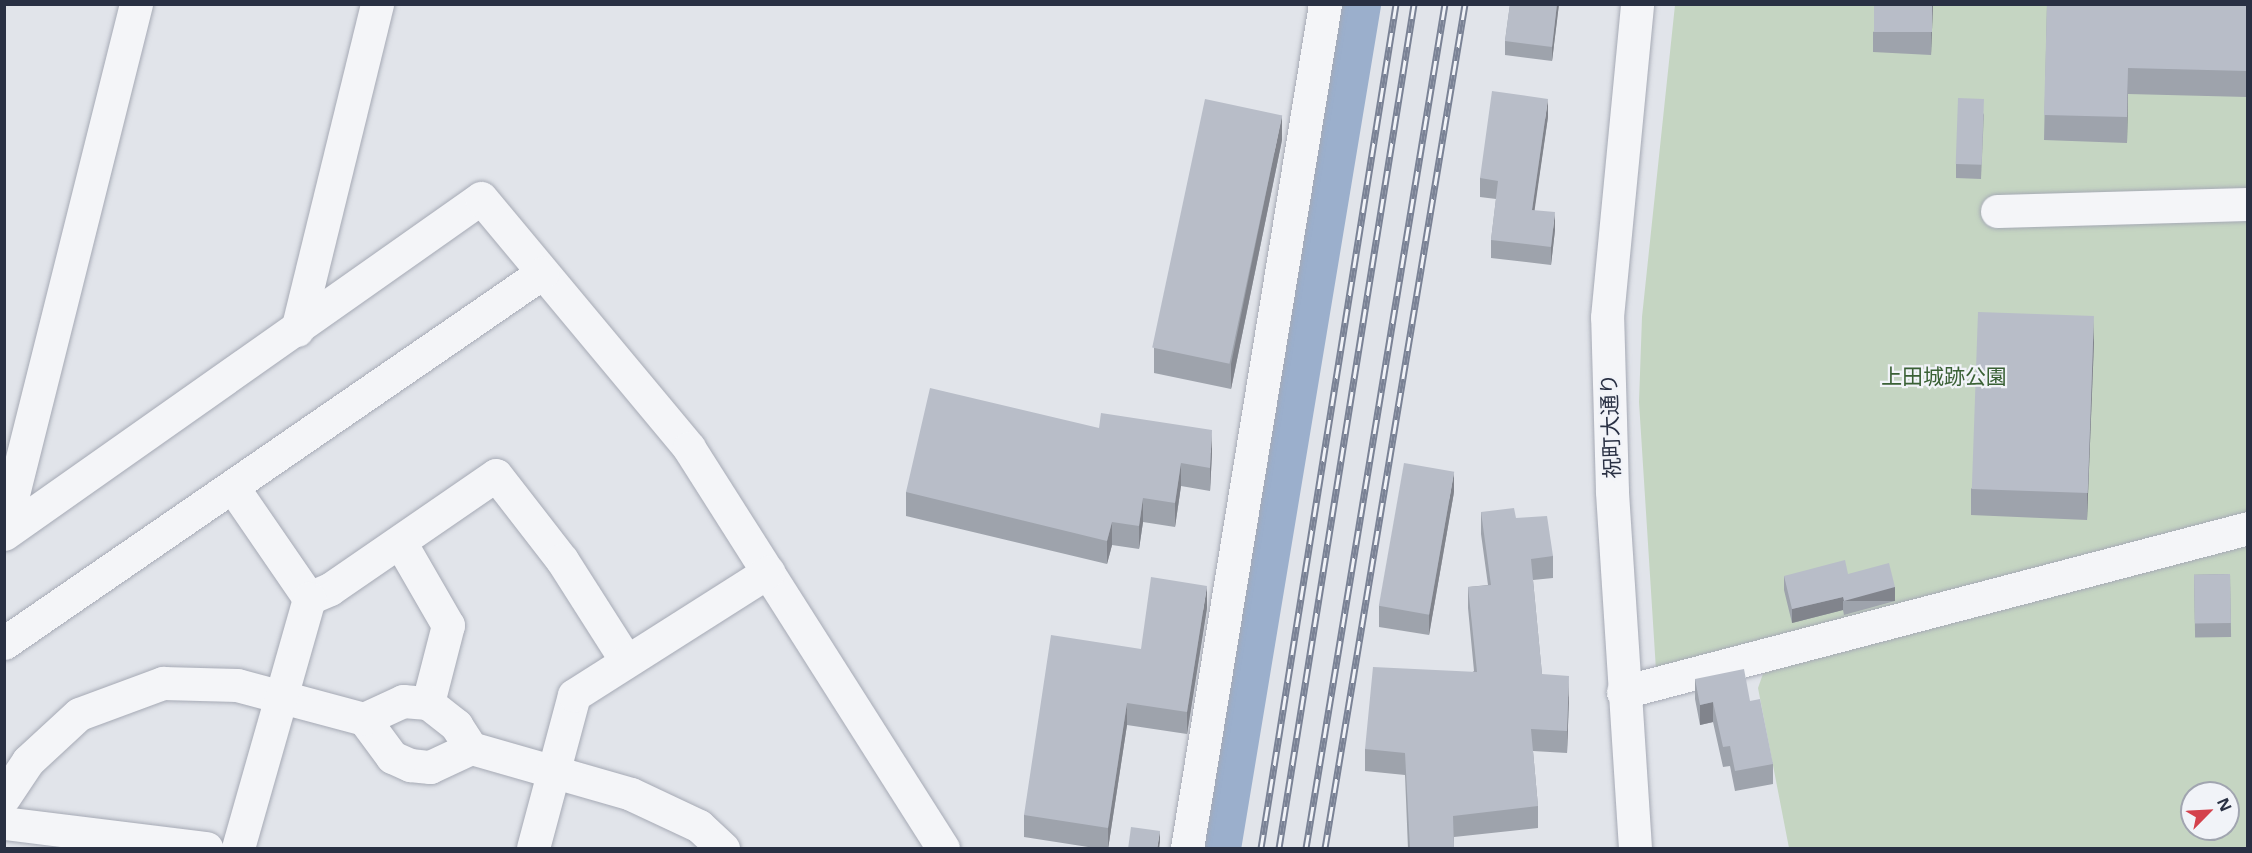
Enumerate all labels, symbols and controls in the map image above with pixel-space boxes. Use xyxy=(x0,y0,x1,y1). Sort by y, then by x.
park label: 上田城跡公園 xyxy=(1881,363,2007,389)
street label: 祝町大通り xyxy=(1596,373,1624,479)
north arrow xyxy=(2180,781,2240,841)
text: N xyxy=(2212,794,2237,815)

